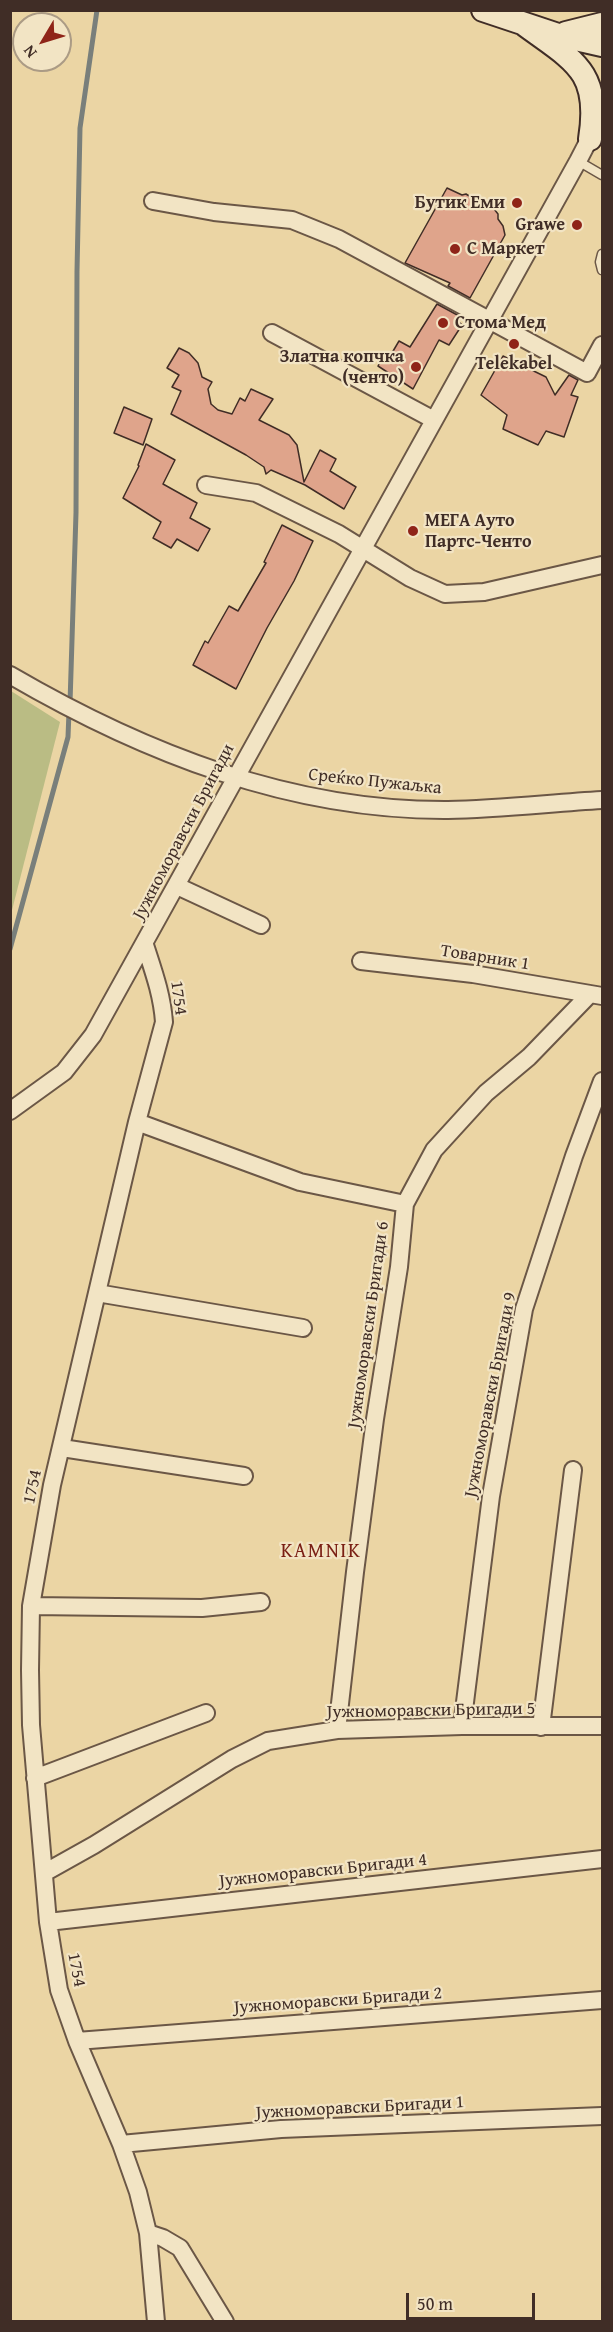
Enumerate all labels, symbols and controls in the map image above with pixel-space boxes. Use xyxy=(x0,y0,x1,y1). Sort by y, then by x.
north arrow xyxy=(12,12,72,72)
text: N xyxy=(17,40,42,63)
place label: Бутик Еми xyxy=(415,192,505,214)
marker: Бутик Еми xyxy=(510,196,524,210)
place label: Grawe xyxy=(516,214,565,236)
marker: Grawe xyxy=(570,218,584,232)
place label: С Маркет xyxy=(467,238,545,260)
marker: С Маркет xyxy=(448,242,462,256)
place label: Стома Мед xyxy=(455,312,546,334)
marker: Стома Мед xyxy=(436,316,450,330)
marker: Telekabel xyxy=(507,337,521,351)
place label: Златна копчка (ченто) xyxy=(279,346,404,388)
place label: Telekabel xyxy=(476,353,552,375)
marker: Златна копчка (ченто) xyxy=(409,360,423,374)
place label: МЕГА Ауто Партс-Ченто xyxy=(425,510,532,552)
marker: МЕГА Ауто Партс-Ченто xyxy=(406,524,420,538)
street label: Јужноморавски Бригади xyxy=(128,740,240,924)
street label: Среќко Пужаљка xyxy=(307,764,443,800)
street label: Товарник 1 xyxy=(439,940,531,976)
street label: 1754 xyxy=(165,979,191,1017)
street label: Јужноморавски Бригади 6 xyxy=(344,1220,394,1430)
street label: Јужноморавски Бригади 9 xyxy=(460,1290,522,1500)
street label: 1754 xyxy=(19,1468,47,1506)
district label: KAMNIK xyxy=(281,1540,361,1564)
street label: Јужноморавски Бригади 5 xyxy=(326,1698,536,1724)
street label: Јужноморавски Бригади 4 xyxy=(218,1849,428,1893)
street label: 1754 xyxy=(62,1951,90,1989)
street label: Јужноморавски Бригади 2 xyxy=(233,1983,443,2019)
street label: Јужноморавски Бригади 1 xyxy=(255,2092,465,2124)
scale bar xyxy=(409,2281,538,2319)
text: 50 m xyxy=(417,2290,453,2317)

